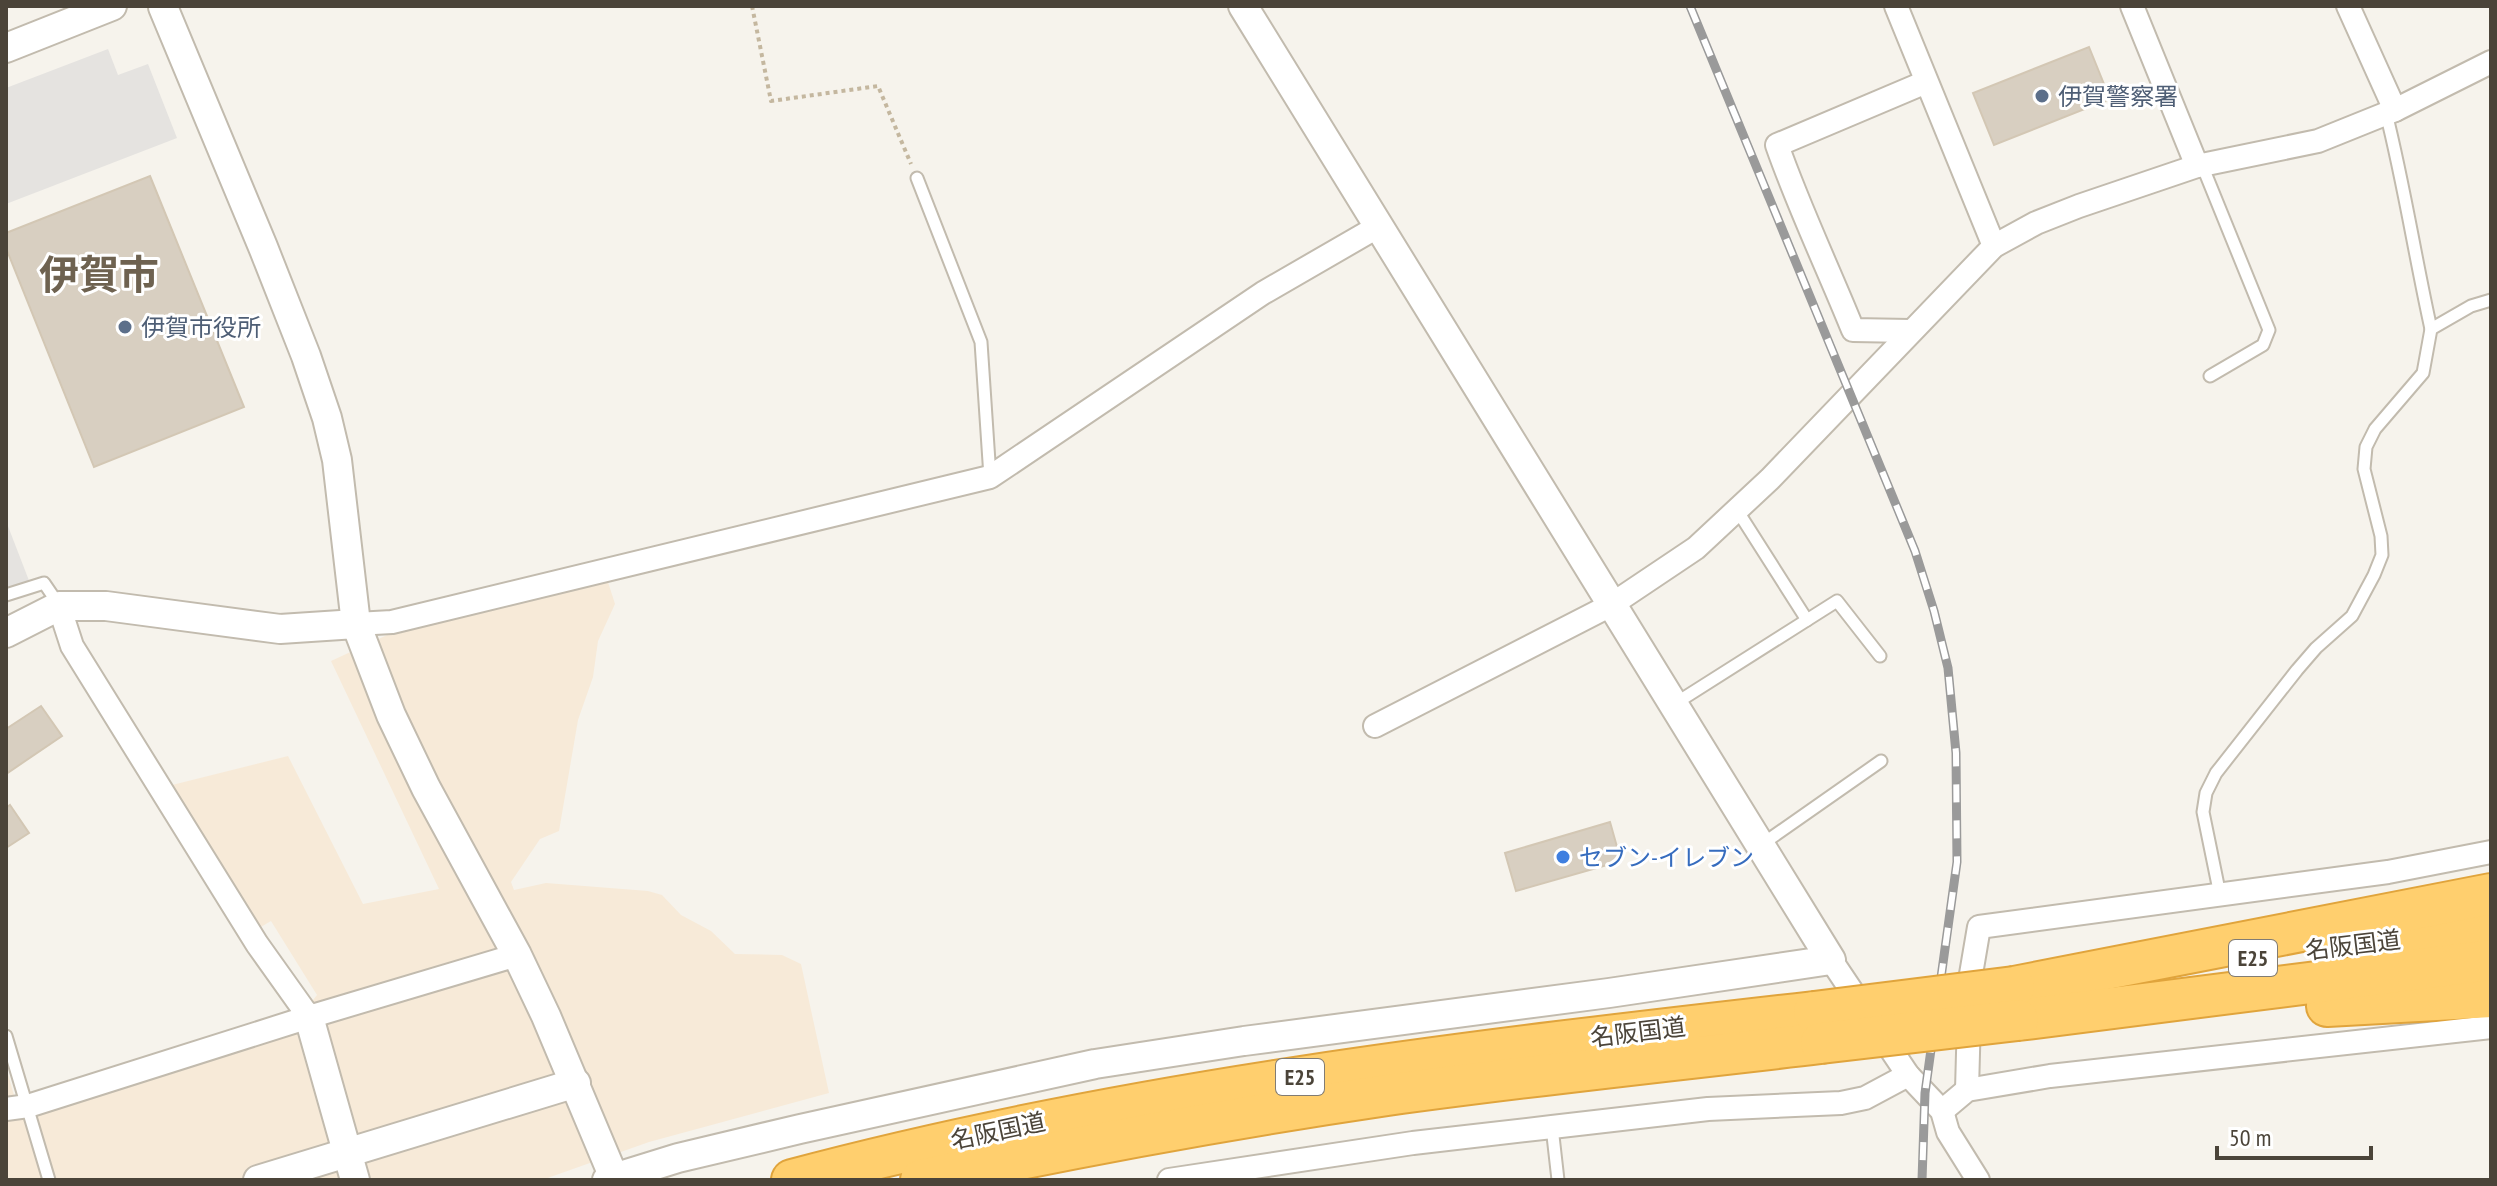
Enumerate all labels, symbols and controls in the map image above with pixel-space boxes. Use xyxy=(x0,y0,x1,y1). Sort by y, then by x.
place label: 伊賀警察署 xyxy=(2058,81,2178,112)
marker: 伊賀警察署 xyxy=(2033,87,2051,105)
district label: 伊賀市 xyxy=(39,248,159,300)
place label: 伊賀市役所 xyxy=(141,312,261,343)
marker: 伊賀市役所 xyxy=(116,318,134,336)
place label: セブン-イレブン xyxy=(1579,842,1754,873)
marker: セブン-イレブン xyxy=(1554,848,1572,866)
street label: 名阪国道 xyxy=(2303,924,2403,966)
road number: E25 xyxy=(2229,940,2277,976)
street label: 名阪国道 xyxy=(1588,1011,1688,1053)
road number: E25 xyxy=(1276,1059,1324,1095)
street label: 名阪国道 xyxy=(948,1106,1048,1156)
scale bar xyxy=(2217,1110,2371,1160)
text: 50 m xyxy=(2229,1122,2271,1153)

